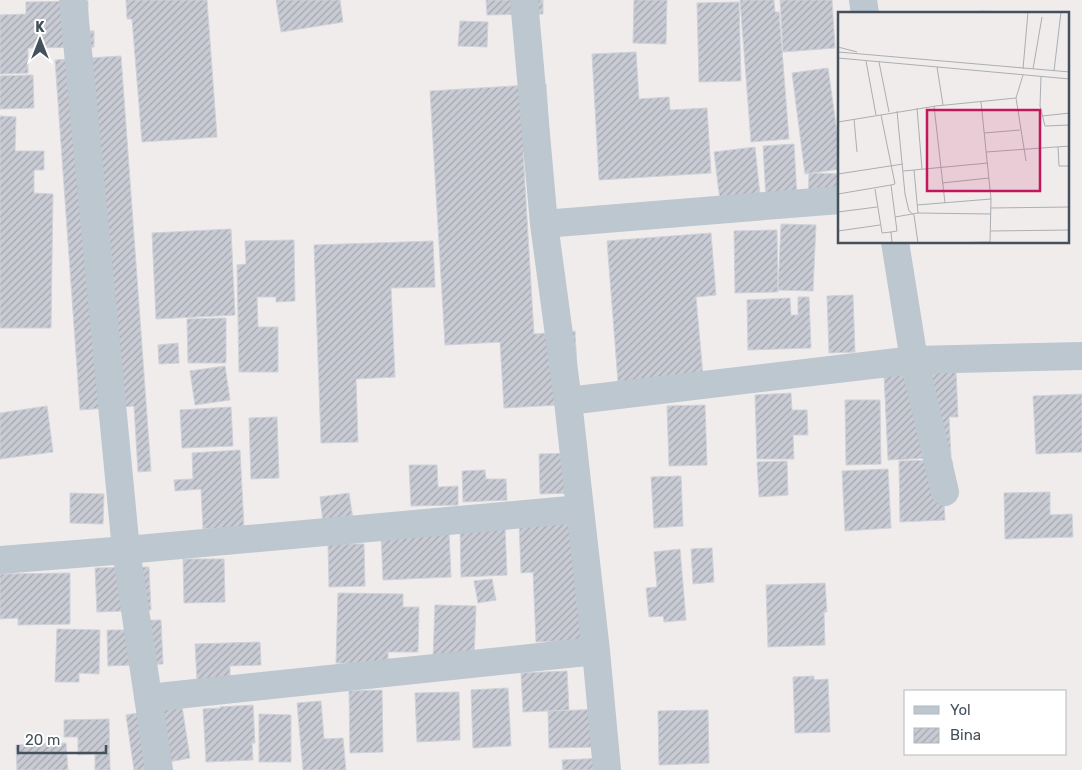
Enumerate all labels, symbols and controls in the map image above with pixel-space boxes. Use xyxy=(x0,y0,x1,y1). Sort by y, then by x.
inset map xyxy=(838,12,1070,244)
north arrow xyxy=(15,15,65,65)
text: K xyxy=(35,19,45,36)
legend xyxy=(904,690,1067,755)
text: Yol xyxy=(950,701,971,719)
scale bar xyxy=(18,722,105,754)
text: Bina xyxy=(950,726,981,744)
text: 20 m xyxy=(25,731,60,749)

